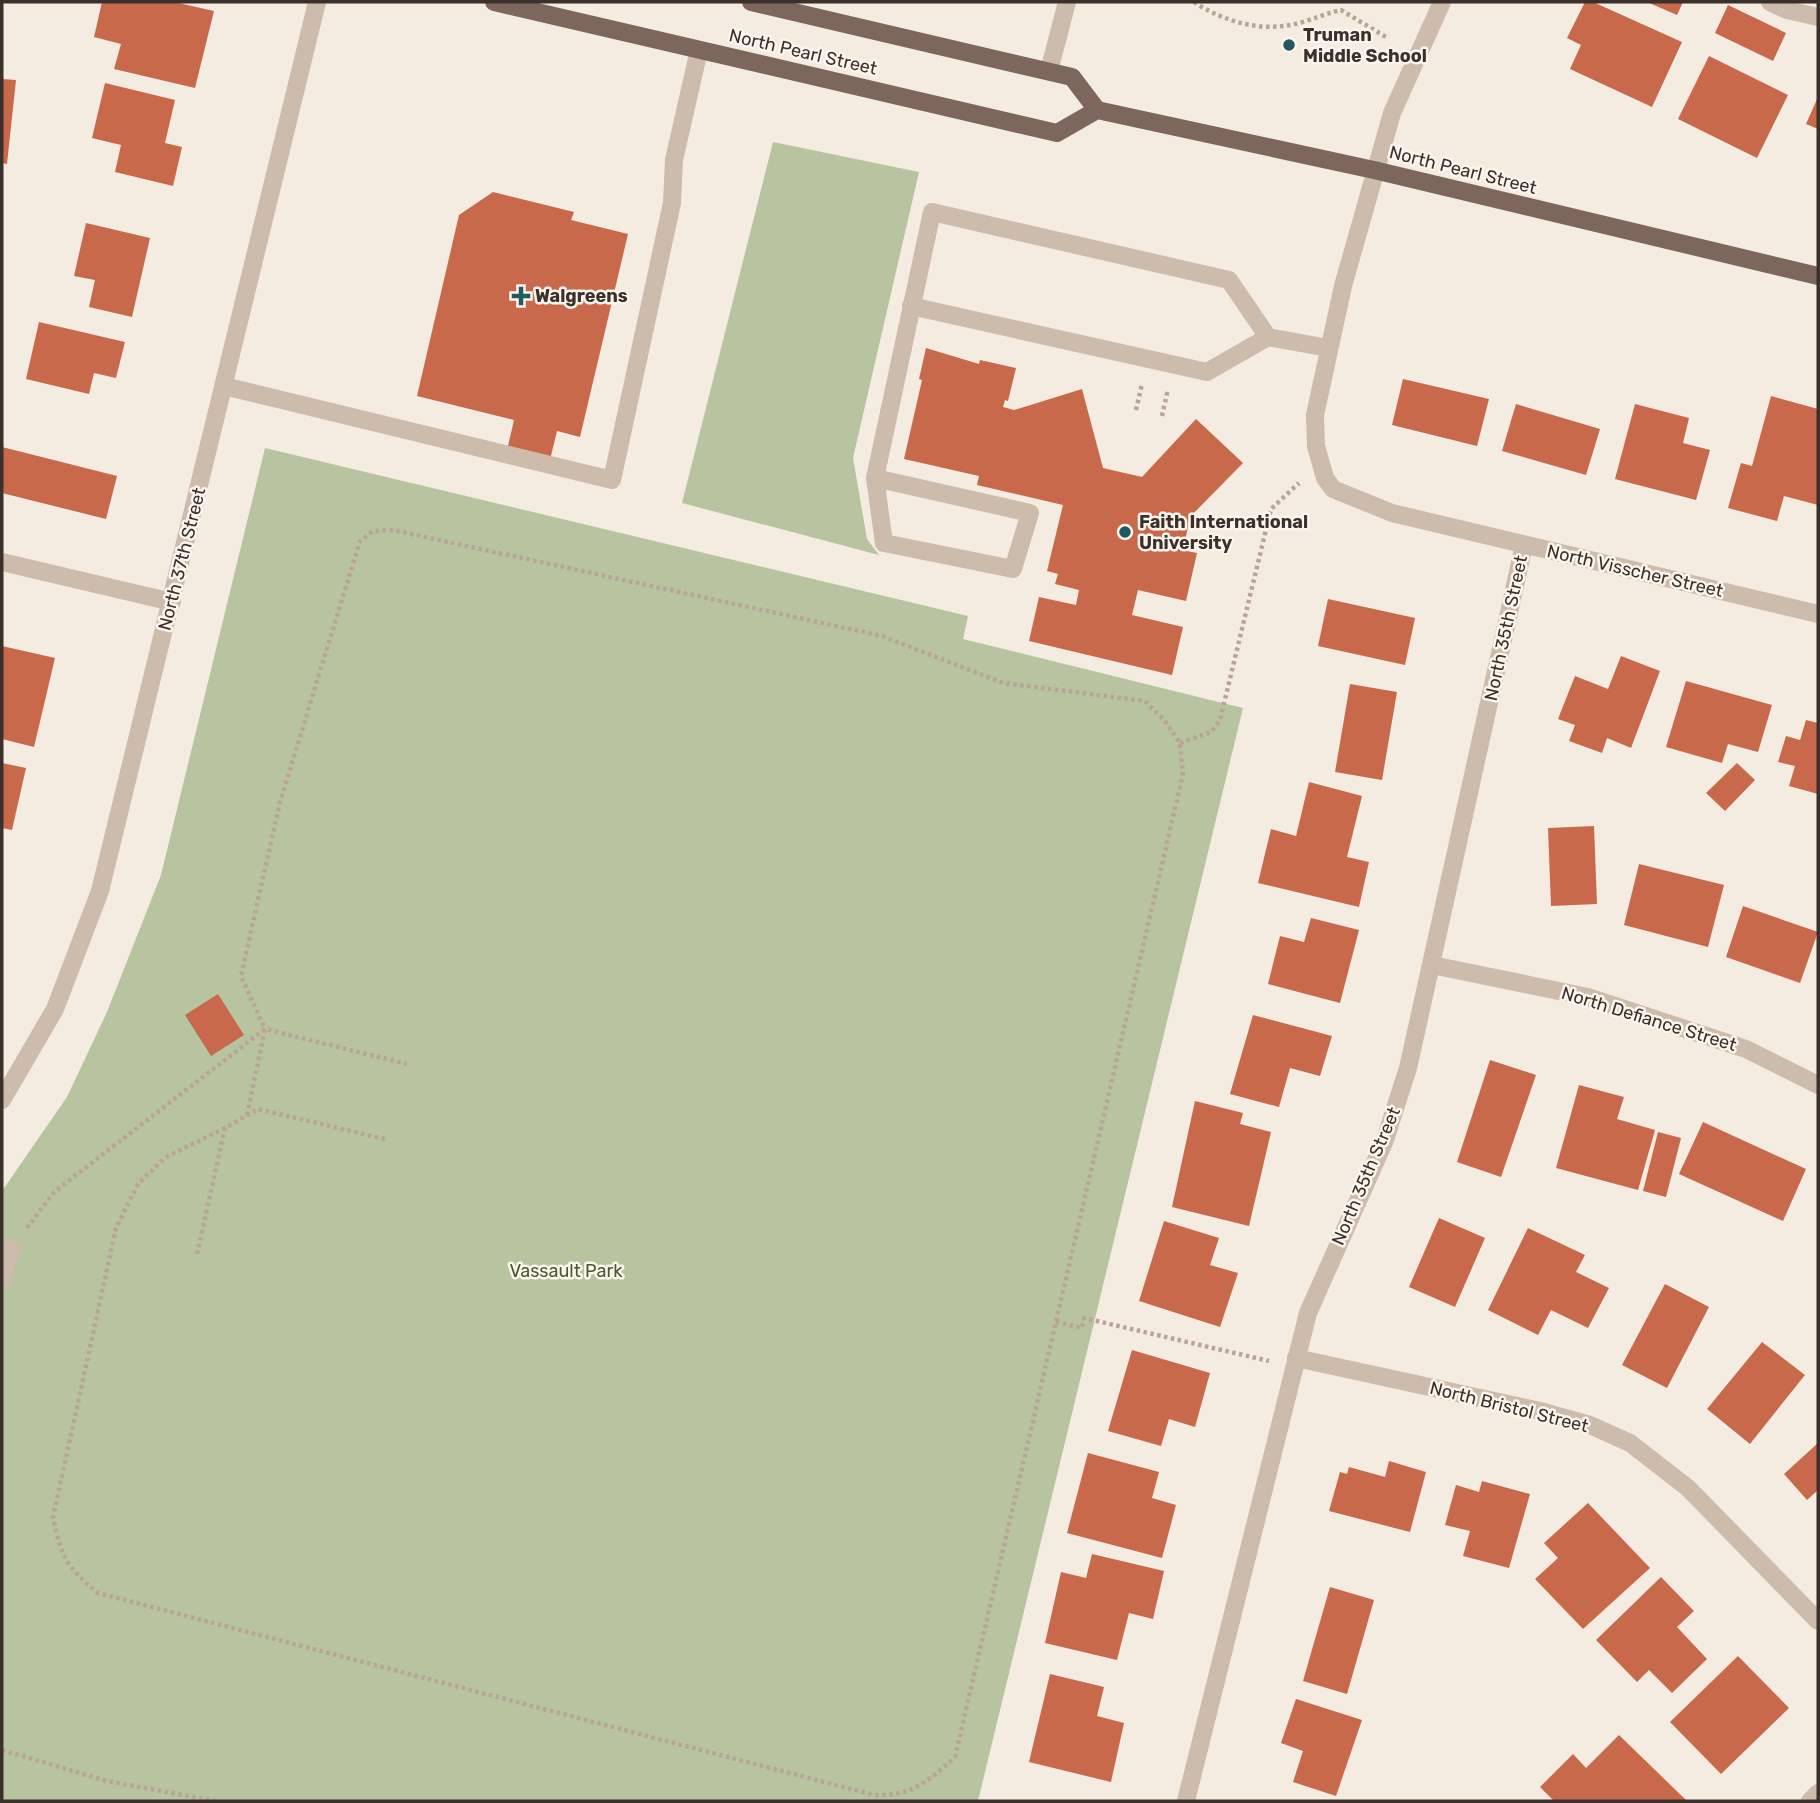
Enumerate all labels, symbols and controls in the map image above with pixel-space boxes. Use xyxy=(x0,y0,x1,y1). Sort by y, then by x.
street label: North Pearl Street xyxy=(727,24,879,80)
place label: Truman Middle School xyxy=(1303,24,1427,67)
marker: Truman Middle School xyxy=(1281,37,1297,53)
street label: North Pearl Street xyxy=(1387,141,1539,199)
place label: Walgreens xyxy=(535,285,628,307)
marker: Walgreens xyxy=(513,288,529,304)
street label: North 37th Street xyxy=(154,485,210,633)
place label: Faith International University xyxy=(1139,511,1308,554)
marker: Faith International University xyxy=(1117,524,1133,540)
street label: North Visscher Street xyxy=(1545,540,1725,602)
street label: North 35th Street xyxy=(1480,553,1532,703)
street label: North Defiance Street xyxy=(1559,982,1739,1056)
street label: North 35th Street xyxy=(1327,1104,1405,1248)
park label: Vassault Park xyxy=(509,1260,623,1282)
street label: North Bristol Street xyxy=(1427,1377,1591,1437)

